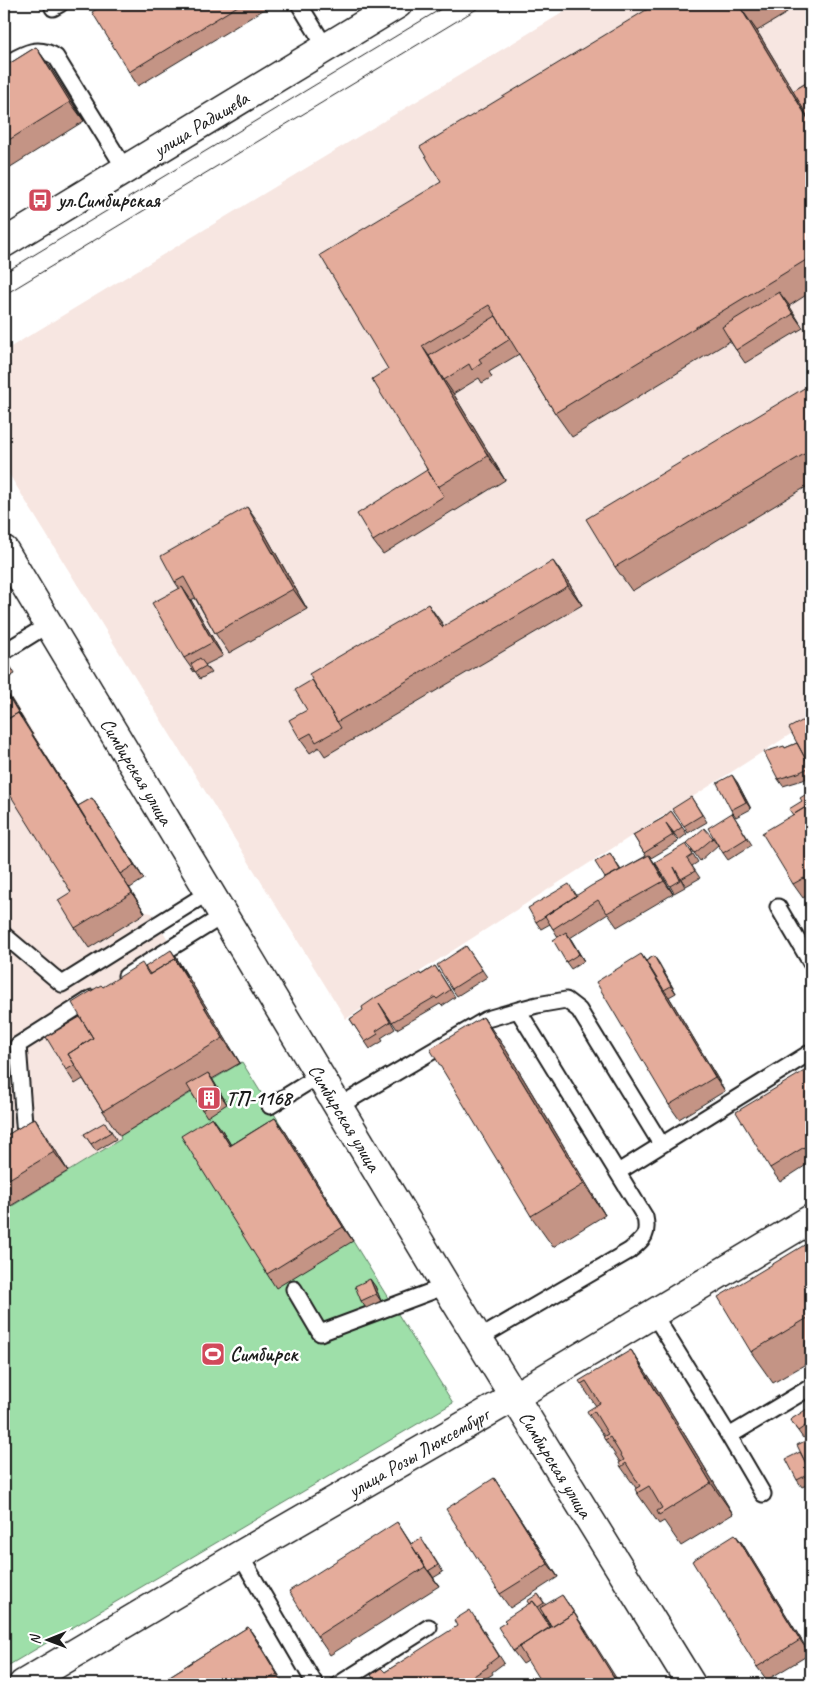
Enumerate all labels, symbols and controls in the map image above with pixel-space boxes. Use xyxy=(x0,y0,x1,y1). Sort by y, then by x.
street label: улица Радищева xyxy=(148,85,254,163)
bus stop icon: ул.Симбирская xyxy=(27,187,53,213)
place label: ул.Симбирская xyxy=(56,188,161,213)
street label: Симбирская улица xyxy=(95,713,179,831)
street label: Симбирская улица xyxy=(303,1059,387,1177)
building icon: ТП-1168 xyxy=(196,1085,222,1111)
place label: ТП-1168 xyxy=(226,1086,294,1111)
sports icon: Симбирск xyxy=(200,1341,226,1367)
place label: Симбирск xyxy=(230,1342,299,1367)
street label: улица Розы Люксембург xyxy=(342,1401,495,1503)
street label: Симбирская улица xyxy=(513,1406,599,1524)
north arrow xyxy=(22,1616,72,1666)
text: N xyxy=(27,1633,44,1645)

